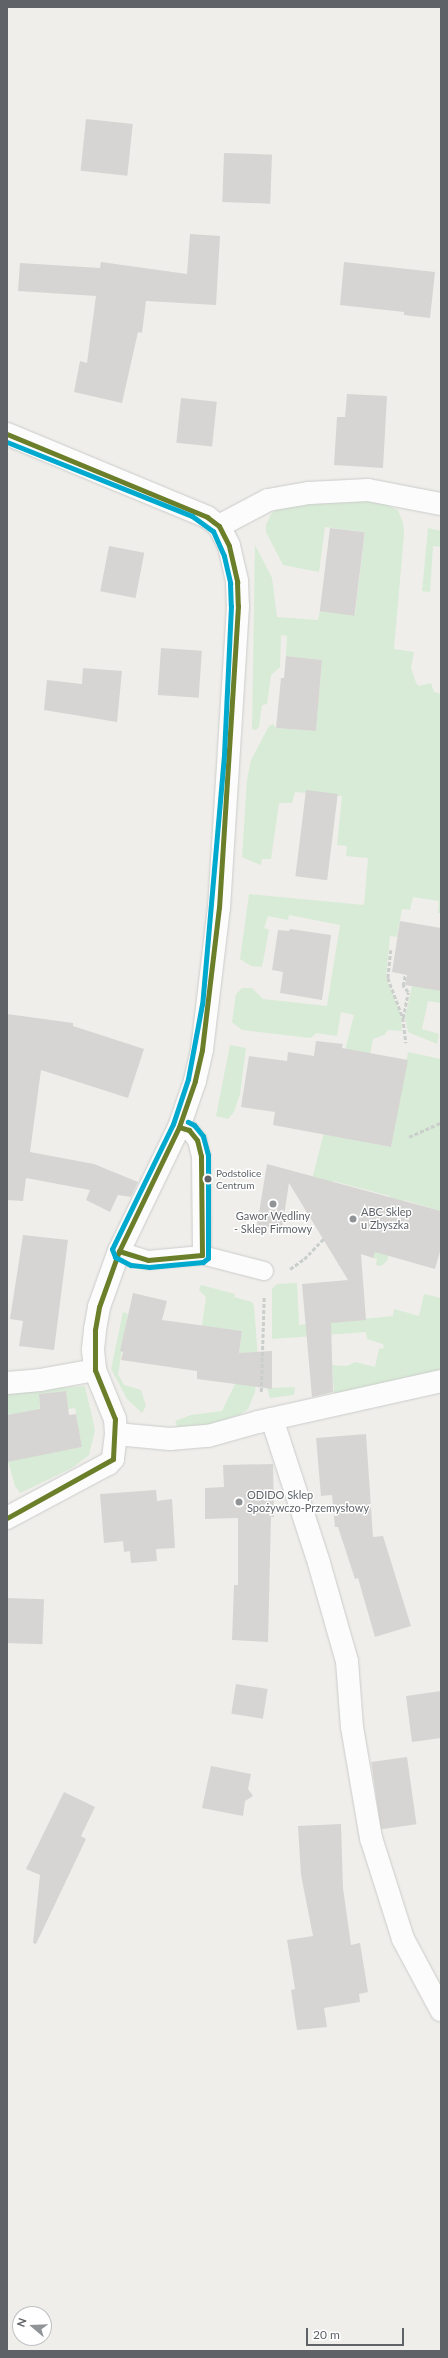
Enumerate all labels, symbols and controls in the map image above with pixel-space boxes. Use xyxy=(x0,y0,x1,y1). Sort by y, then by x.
place label: Podstolice Centrum xyxy=(216,1167,261,1190)
marker: Podstolice Centrum xyxy=(203,1174,213,1184)
marker: Gawor Wędliny - Sklep Firmowy xyxy=(268,1199,278,1209)
place label: ABC Sklep u Zbyszka xyxy=(361,1206,412,1232)
place label: Gawor Wędliny - Sklep Firmowy xyxy=(234,1210,312,1236)
marker: ABC Sklep u Zbyszka xyxy=(348,1214,358,1224)
place label: ODIDO Sklep Spożywczo-Przemysłowy xyxy=(247,1489,369,1515)
marker: ODIDO Sklep Spożywczo-Przemysłowy xyxy=(234,1497,244,1507)
north arrow xyxy=(12,2306,52,2346)
text: N xyxy=(14,2316,29,2328)
scale bar xyxy=(308,2320,406,2346)
text: 20 m xyxy=(313,2327,340,2342)

